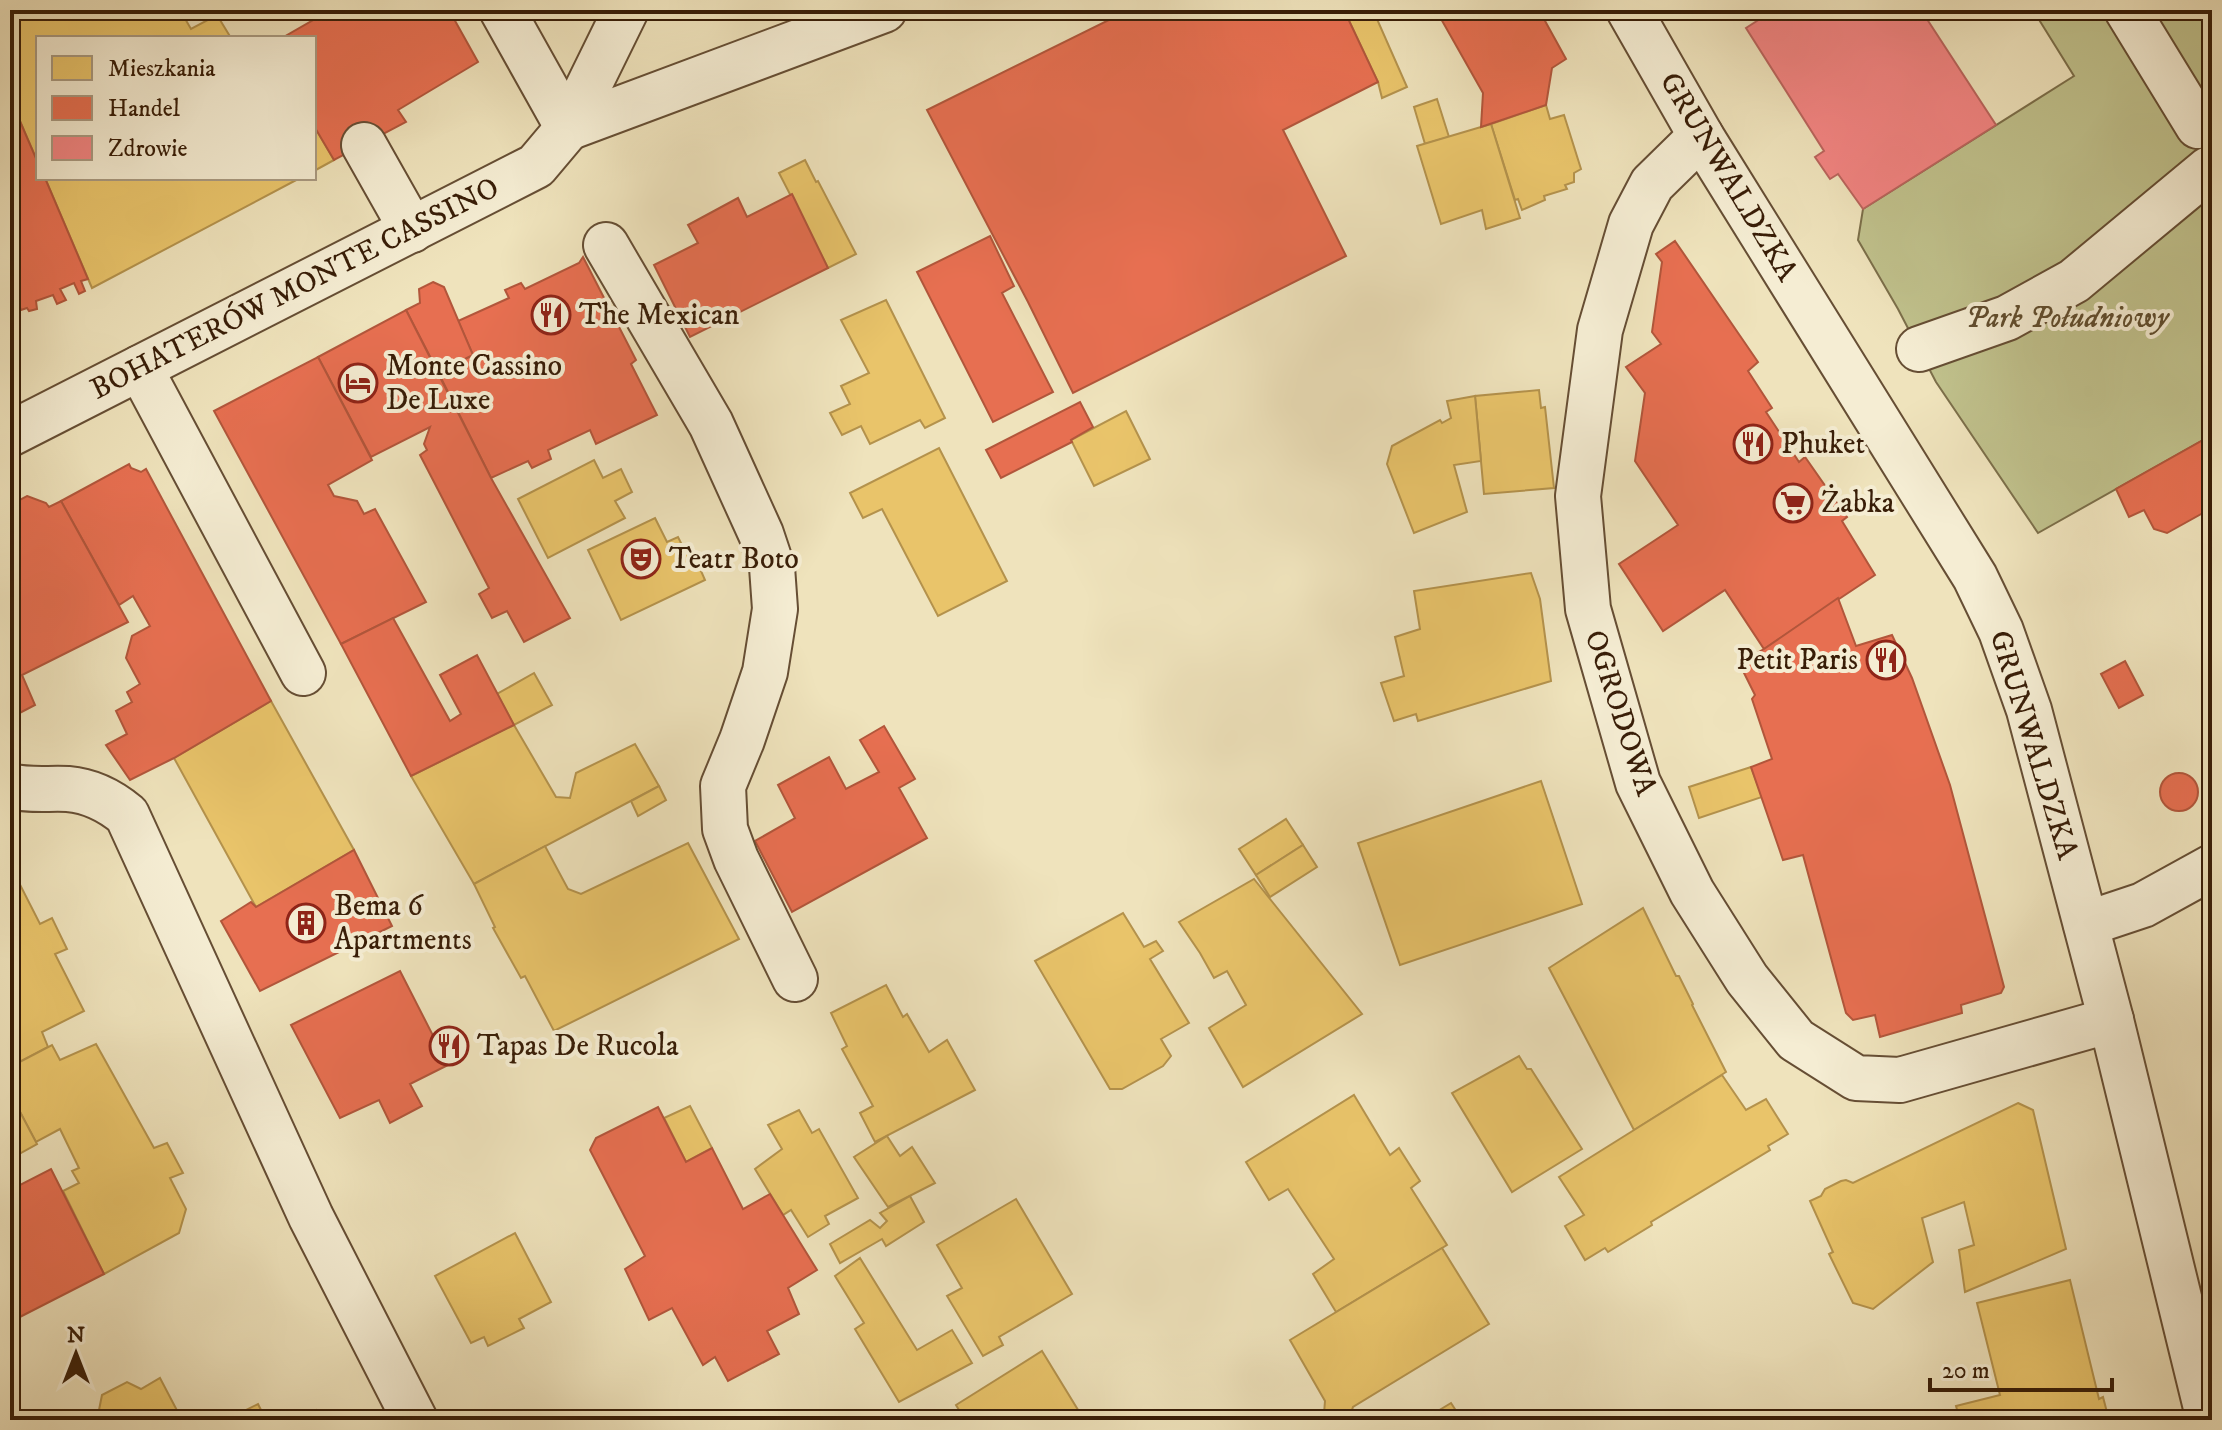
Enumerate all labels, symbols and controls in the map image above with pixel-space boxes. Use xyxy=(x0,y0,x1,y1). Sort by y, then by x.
legend xyxy=(36,36,316,180)
text: Mieszkania xyxy=(108,54,216,84)
street label: GRUNWALDZKA xyxy=(1651,66,1805,289)
text: Handel xyxy=(108,94,181,124)
text: Zdrowie xyxy=(108,134,187,164)
street label: BOHATERÓW MONTE CASSINO xyxy=(84,168,505,408)
restaurant icon: The Mexican xyxy=(530,294,572,336)
place label: The Mexican xyxy=(579,297,740,334)
park label: Park Południowy xyxy=(1966,300,2171,337)
place label: Monte Cassino De Luxe xyxy=(386,348,562,419)
hotel icon: Monte Cassino De Luxe xyxy=(337,362,379,404)
restaurant icon: Phuket xyxy=(1732,423,1774,465)
place label: Phuket xyxy=(1781,426,1865,463)
supermarket icon: Żabka xyxy=(1772,482,1814,524)
place label: Żabka xyxy=(1821,484,1895,522)
theatre icon: Teatr Boto xyxy=(620,538,662,580)
place label: Teatr Boto xyxy=(669,541,799,578)
street label: OGRODOWA xyxy=(1576,626,1664,801)
street label: GRUNWALDZKA xyxy=(1981,626,2086,865)
restaurant icon: Petit Paris xyxy=(1865,639,1907,681)
place label: Petit Paris xyxy=(1736,642,1858,679)
place label: Bema 6 Apartments xyxy=(334,888,472,959)
building icon: Bema 6 Apartments xyxy=(285,902,327,944)
restaurant icon: Tapas De Rucola xyxy=(428,1025,470,1067)
place label: Tapas De Rucola xyxy=(477,1028,679,1065)
north arrow xyxy=(36,1314,116,1394)
text: N xyxy=(67,1322,85,1349)
scale bar xyxy=(1930,1342,2112,1392)
text: 20 m xyxy=(1942,1356,1990,1386)

